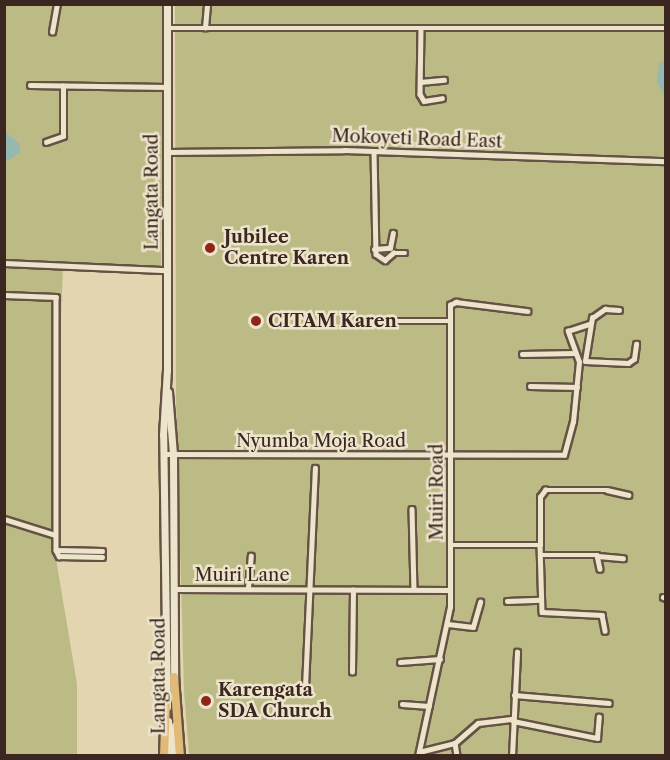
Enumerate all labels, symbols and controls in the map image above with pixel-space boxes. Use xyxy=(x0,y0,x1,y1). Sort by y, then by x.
street label: Mokoyeti Road East xyxy=(331,125,503,153)
street label: Langata Road xyxy=(141,134,163,250)
place label: Jubilee Centre Karen xyxy=(224,227,349,270)
marker: Jubilee Centre Karen xyxy=(201,239,219,257)
place label: CITAM Karen xyxy=(268,310,397,332)
marker: CITAM Karen xyxy=(249,314,263,328)
street label: Nyumba Moja Road xyxy=(236,430,406,452)
street label: Muiri Road xyxy=(426,444,448,540)
street label: Muiri Lane xyxy=(195,564,289,586)
street label: Langata Road xyxy=(148,618,170,734)
place label: Karengata SDA Church xyxy=(218,680,332,722)
marker: Karengata SDA Church xyxy=(199,694,213,708)

